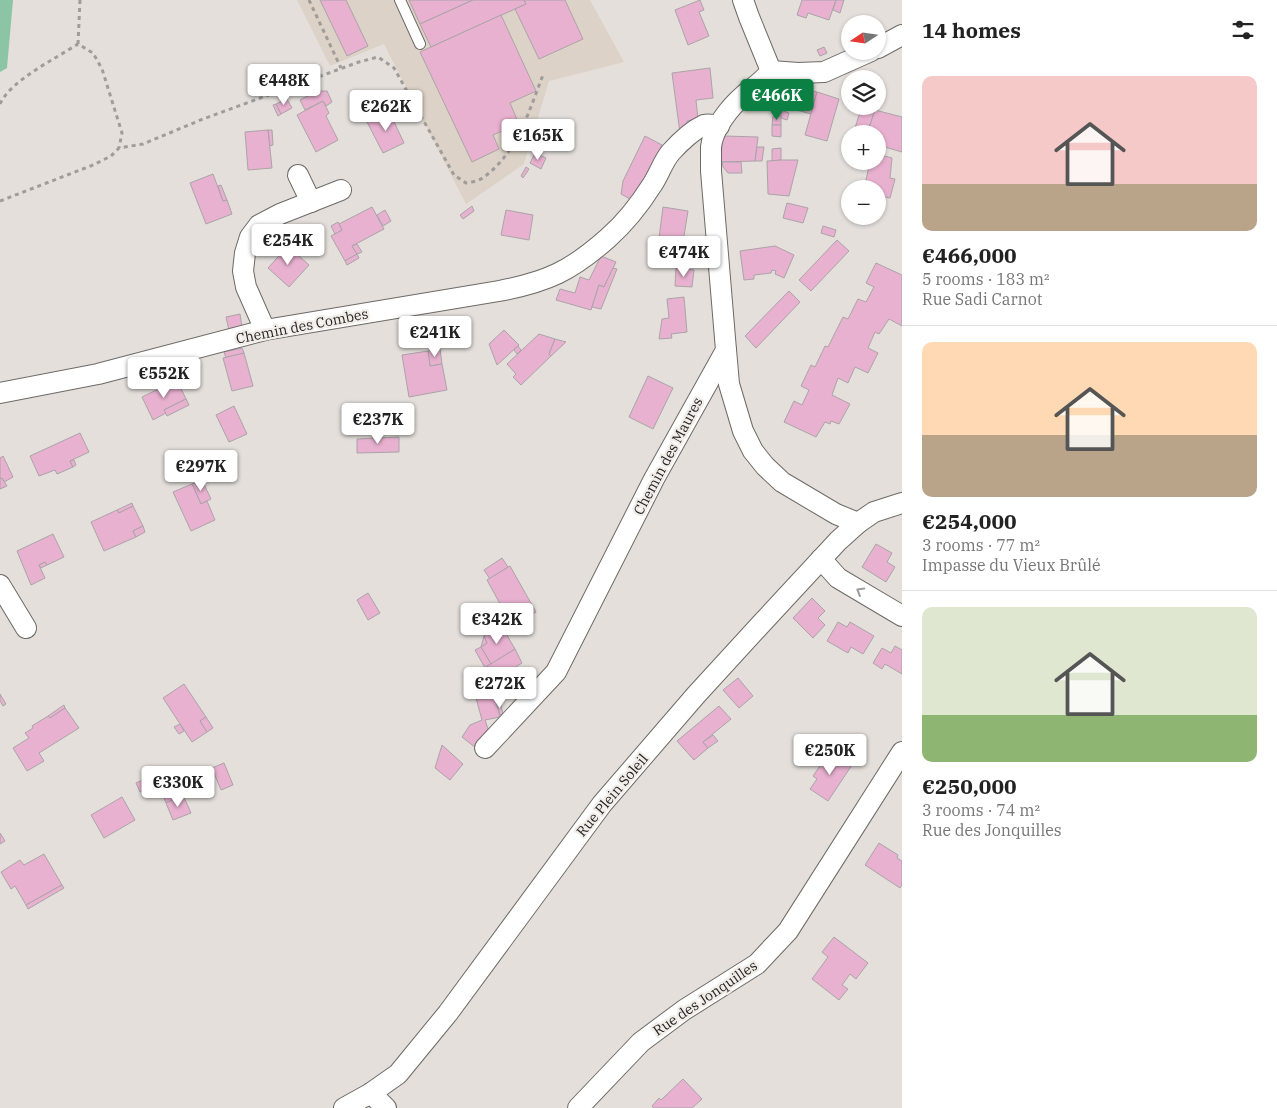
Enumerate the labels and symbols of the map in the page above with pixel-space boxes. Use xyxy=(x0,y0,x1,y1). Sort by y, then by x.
north arrow xyxy=(841,15,886,60)
pin: €448K xyxy=(249,64,319,106)
pin: €466K xyxy=(742,78,812,121)
pin: €262K xyxy=(351,90,421,132)
pin: €165K xyxy=(503,119,573,161)
pin: €254K xyxy=(253,224,323,266)
pin: €474K xyxy=(649,236,719,278)
street label: Chemin des Combes xyxy=(234,304,370,348)
pin: €241K xyxy=(400,316,470,358)
pin: €552K xyxy=(129,356,199,399)
street label: Chemin des Maures xyxy=(629,394,707,518)
pin: €237K xyxy=(343,402,413,445)
pin: €297K xyxy=(166,450,236,492)
one-way arrow xyxy=(857,587,866,597)
pin: €342K xyxy=(462,602,532,645)
pin: €272K xyxy=(465,666,535,709)
pin: €250K xyxy=(795,734,865,776)
street label: Rue Plein Soleil xyxy=(572,750,652,840)
pin: €330K xyxy=(143,766,213,808)
street label: Rue des Jonquilles xyxy=(649,956,761,1040)

